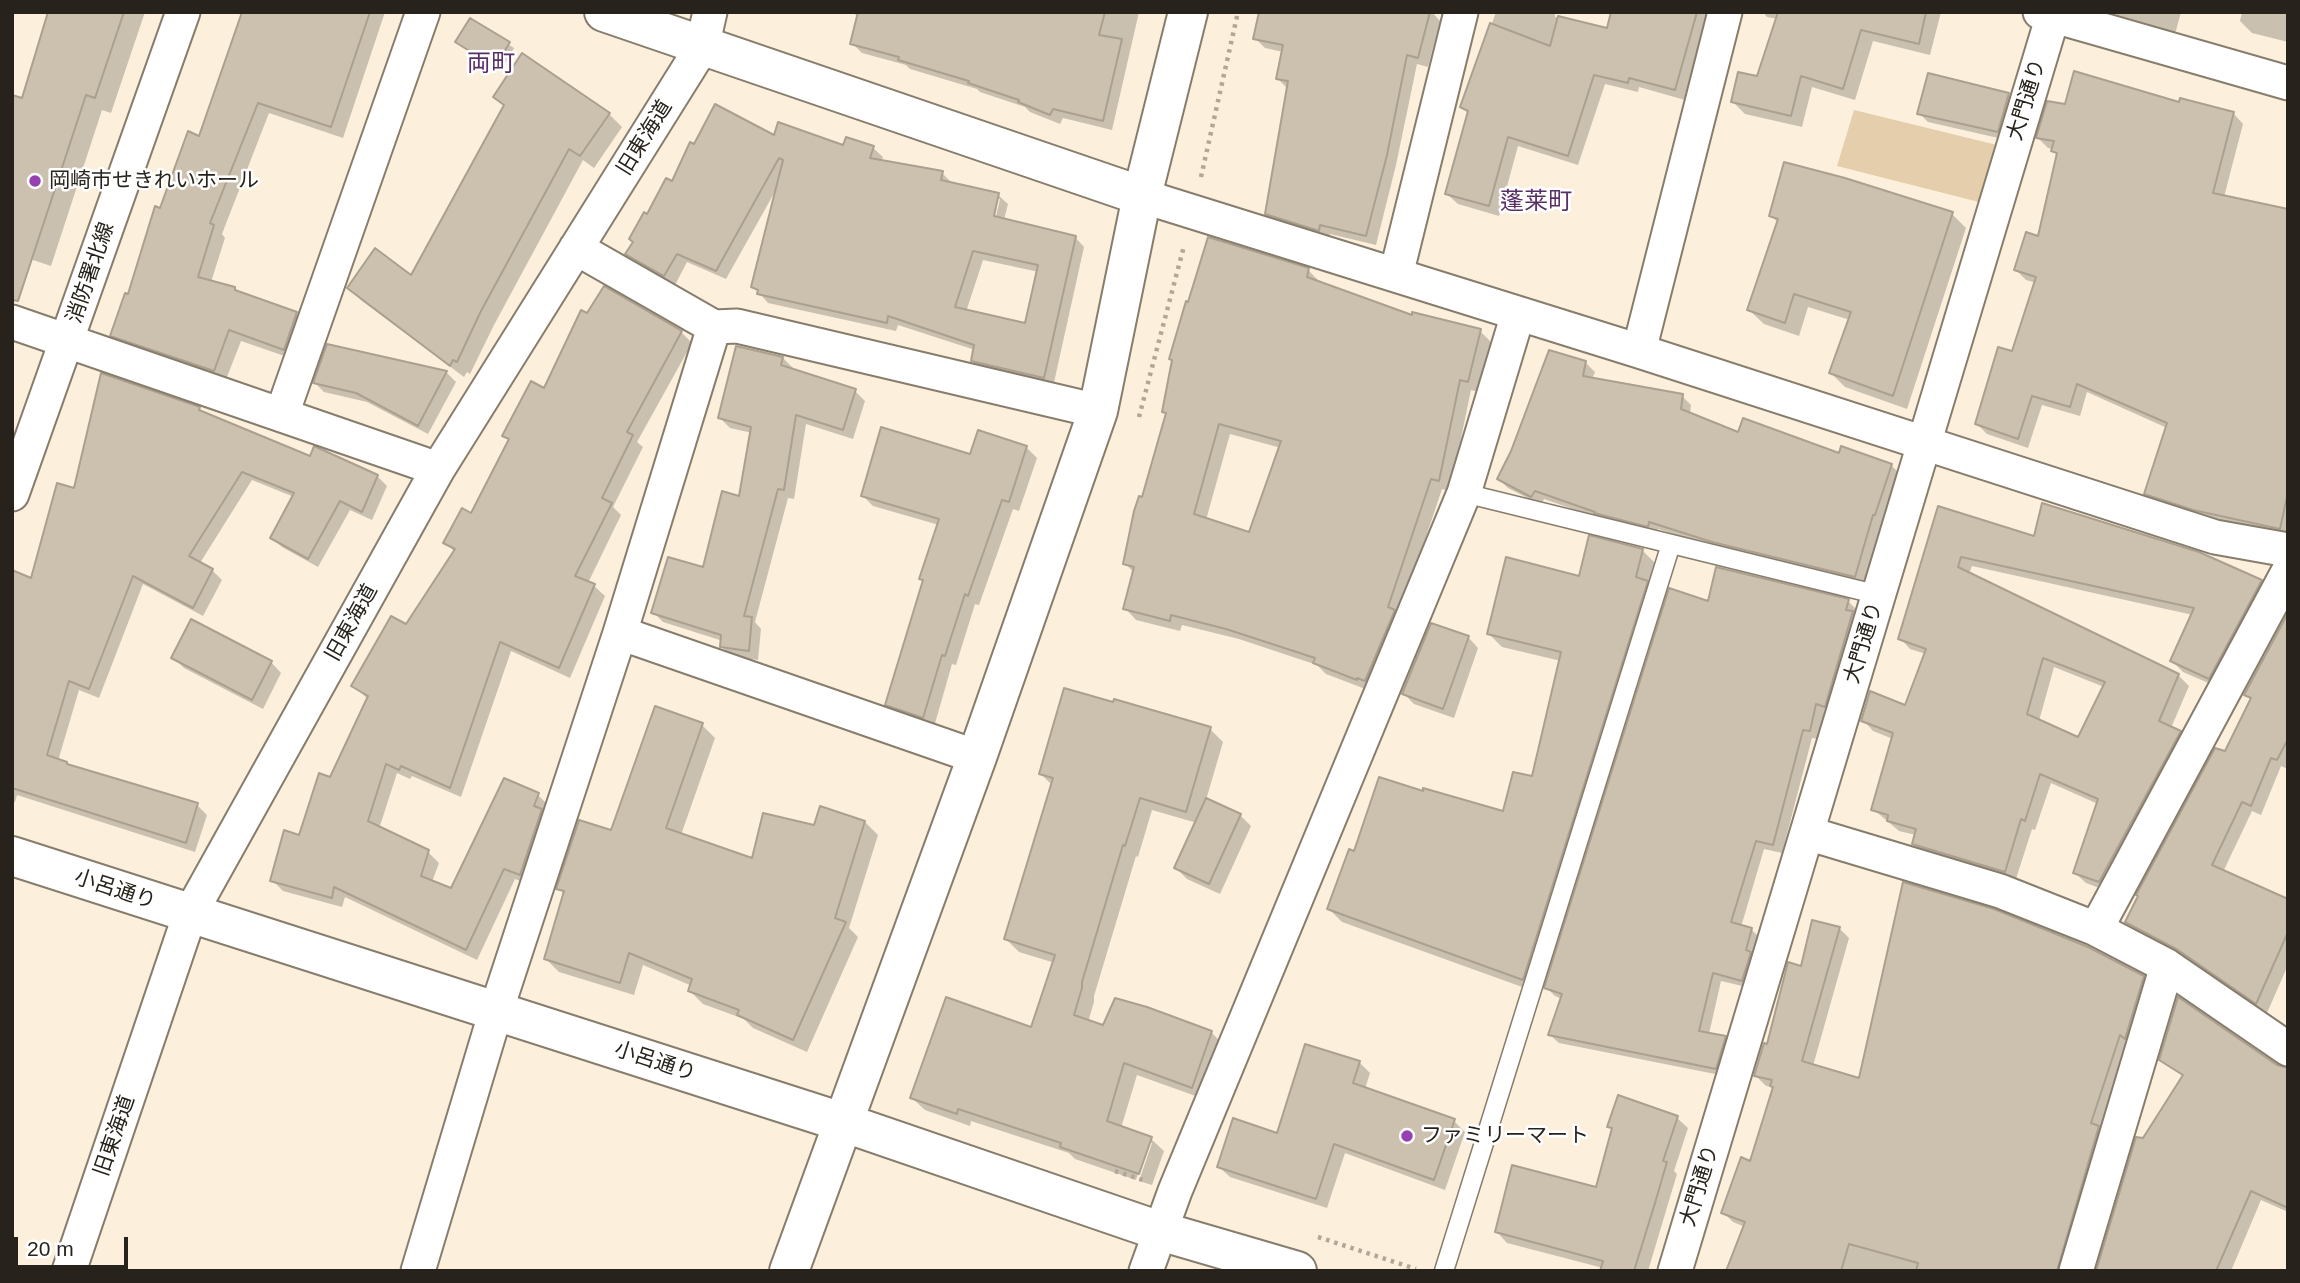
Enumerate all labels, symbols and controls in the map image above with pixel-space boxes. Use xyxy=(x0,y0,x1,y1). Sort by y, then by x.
district label: 両町 xyxy=(467,50,515,78)
street label: 大門通り xyxy=(2003,56,2051,144)
street label: 旧東海道 xyxy=(612,96,678,180)
place label: 岡崎市せきれいホール xyxy=(49,168,259,194)
marker: 岡崎市せきれいホール xyxy=(27,173,43,189)
district label: 蓬莱町 xyxy=(1500,188,1572,216)
street label: 消防署北線 xyxy=(62,219,120,327)
street label: 旧東海道 xyxy=(321,580,383,666)
street label: 大門通り xyxy=(1840,599,1888,687)
street label: 小呂通り xyxy=(71,865,159,915)
street label: 小呂通り xyxy=(611,1037,699,1087)
street label: 旧東海道 xyxy=(89,1092,141,1180)
place label: ファミリーマート xyxy=(1421,1123,1589,1149)
marker: ファミリーマート xyxy=(1399,1128,1415,1144)
street label: 大門通り xyxy=(1676,1142,1724,1230)
scale bar xyxy=(18,1224,131,1268)
text: 20 m xyxy=(27,1237,74,1260)

